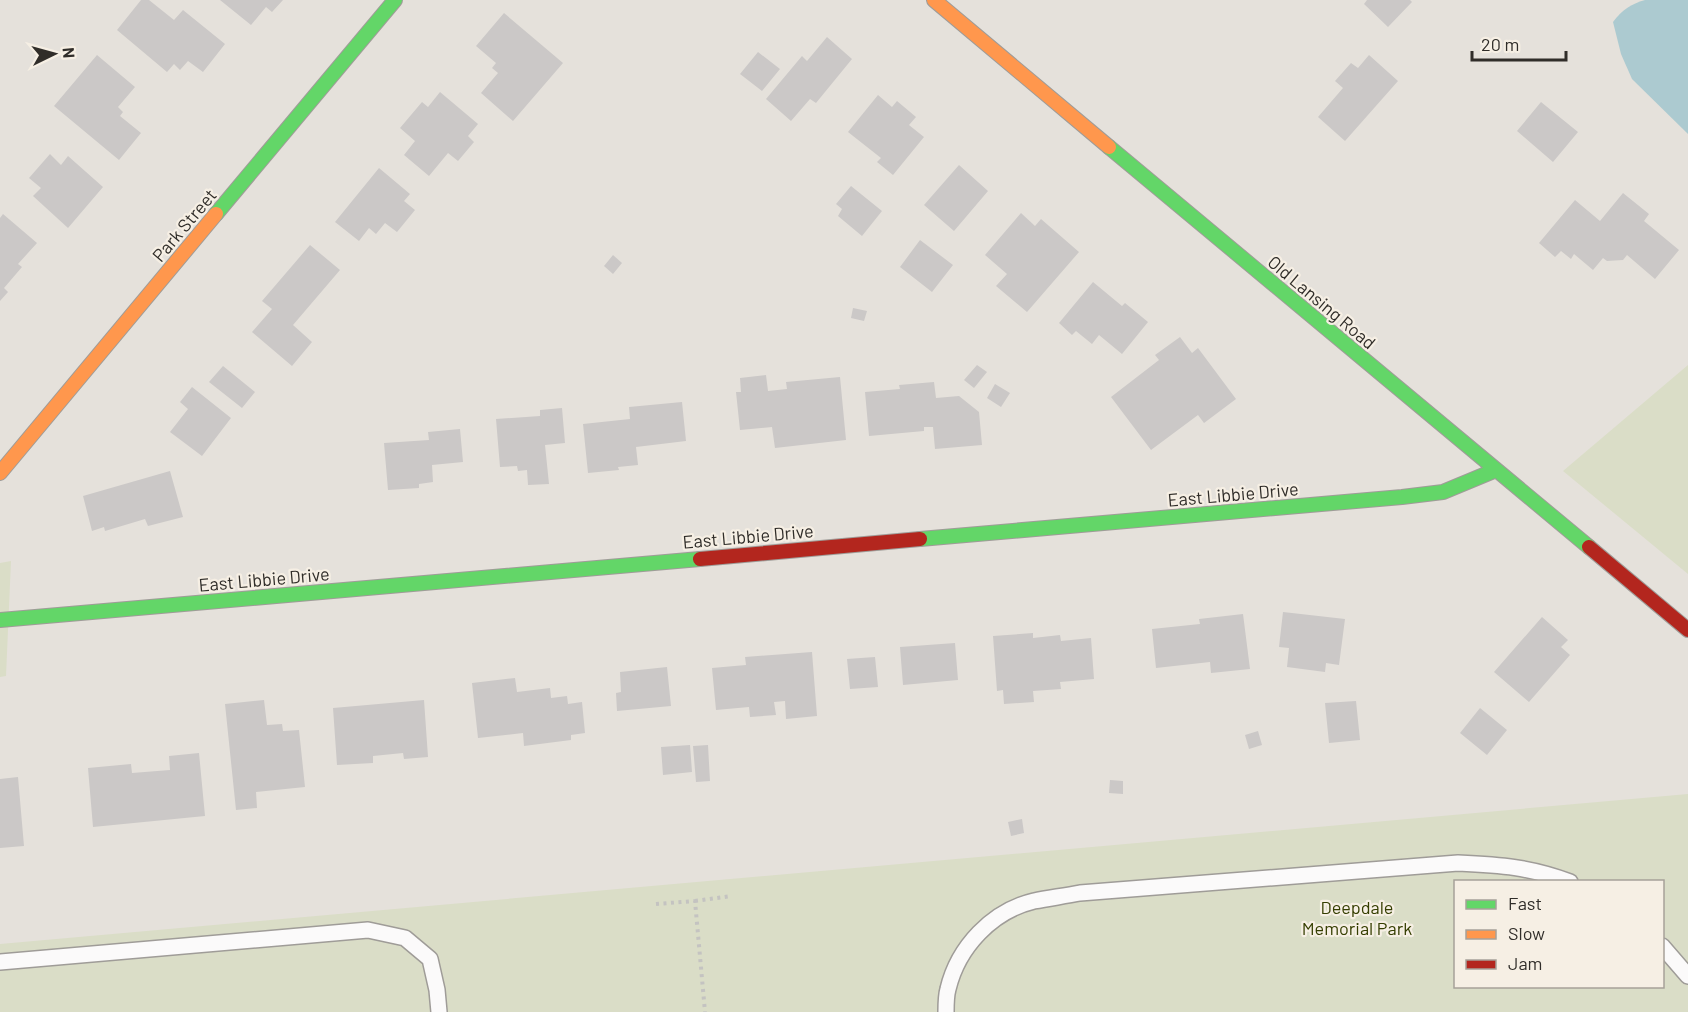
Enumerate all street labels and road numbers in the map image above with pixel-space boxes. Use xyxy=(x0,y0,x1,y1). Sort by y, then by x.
street label: Park Street xyxy=(147,184,221,266)
street label: Old Lansing Road xyxy=(1264,251,1380,353)
street label: East Libbie Drive xyxy=(1167,477,1299,511)
street label: East Libbie Drive xyxy=(682,519,814,553)
street label: East Libbie Drive xyxy=(198,562,330,596)

